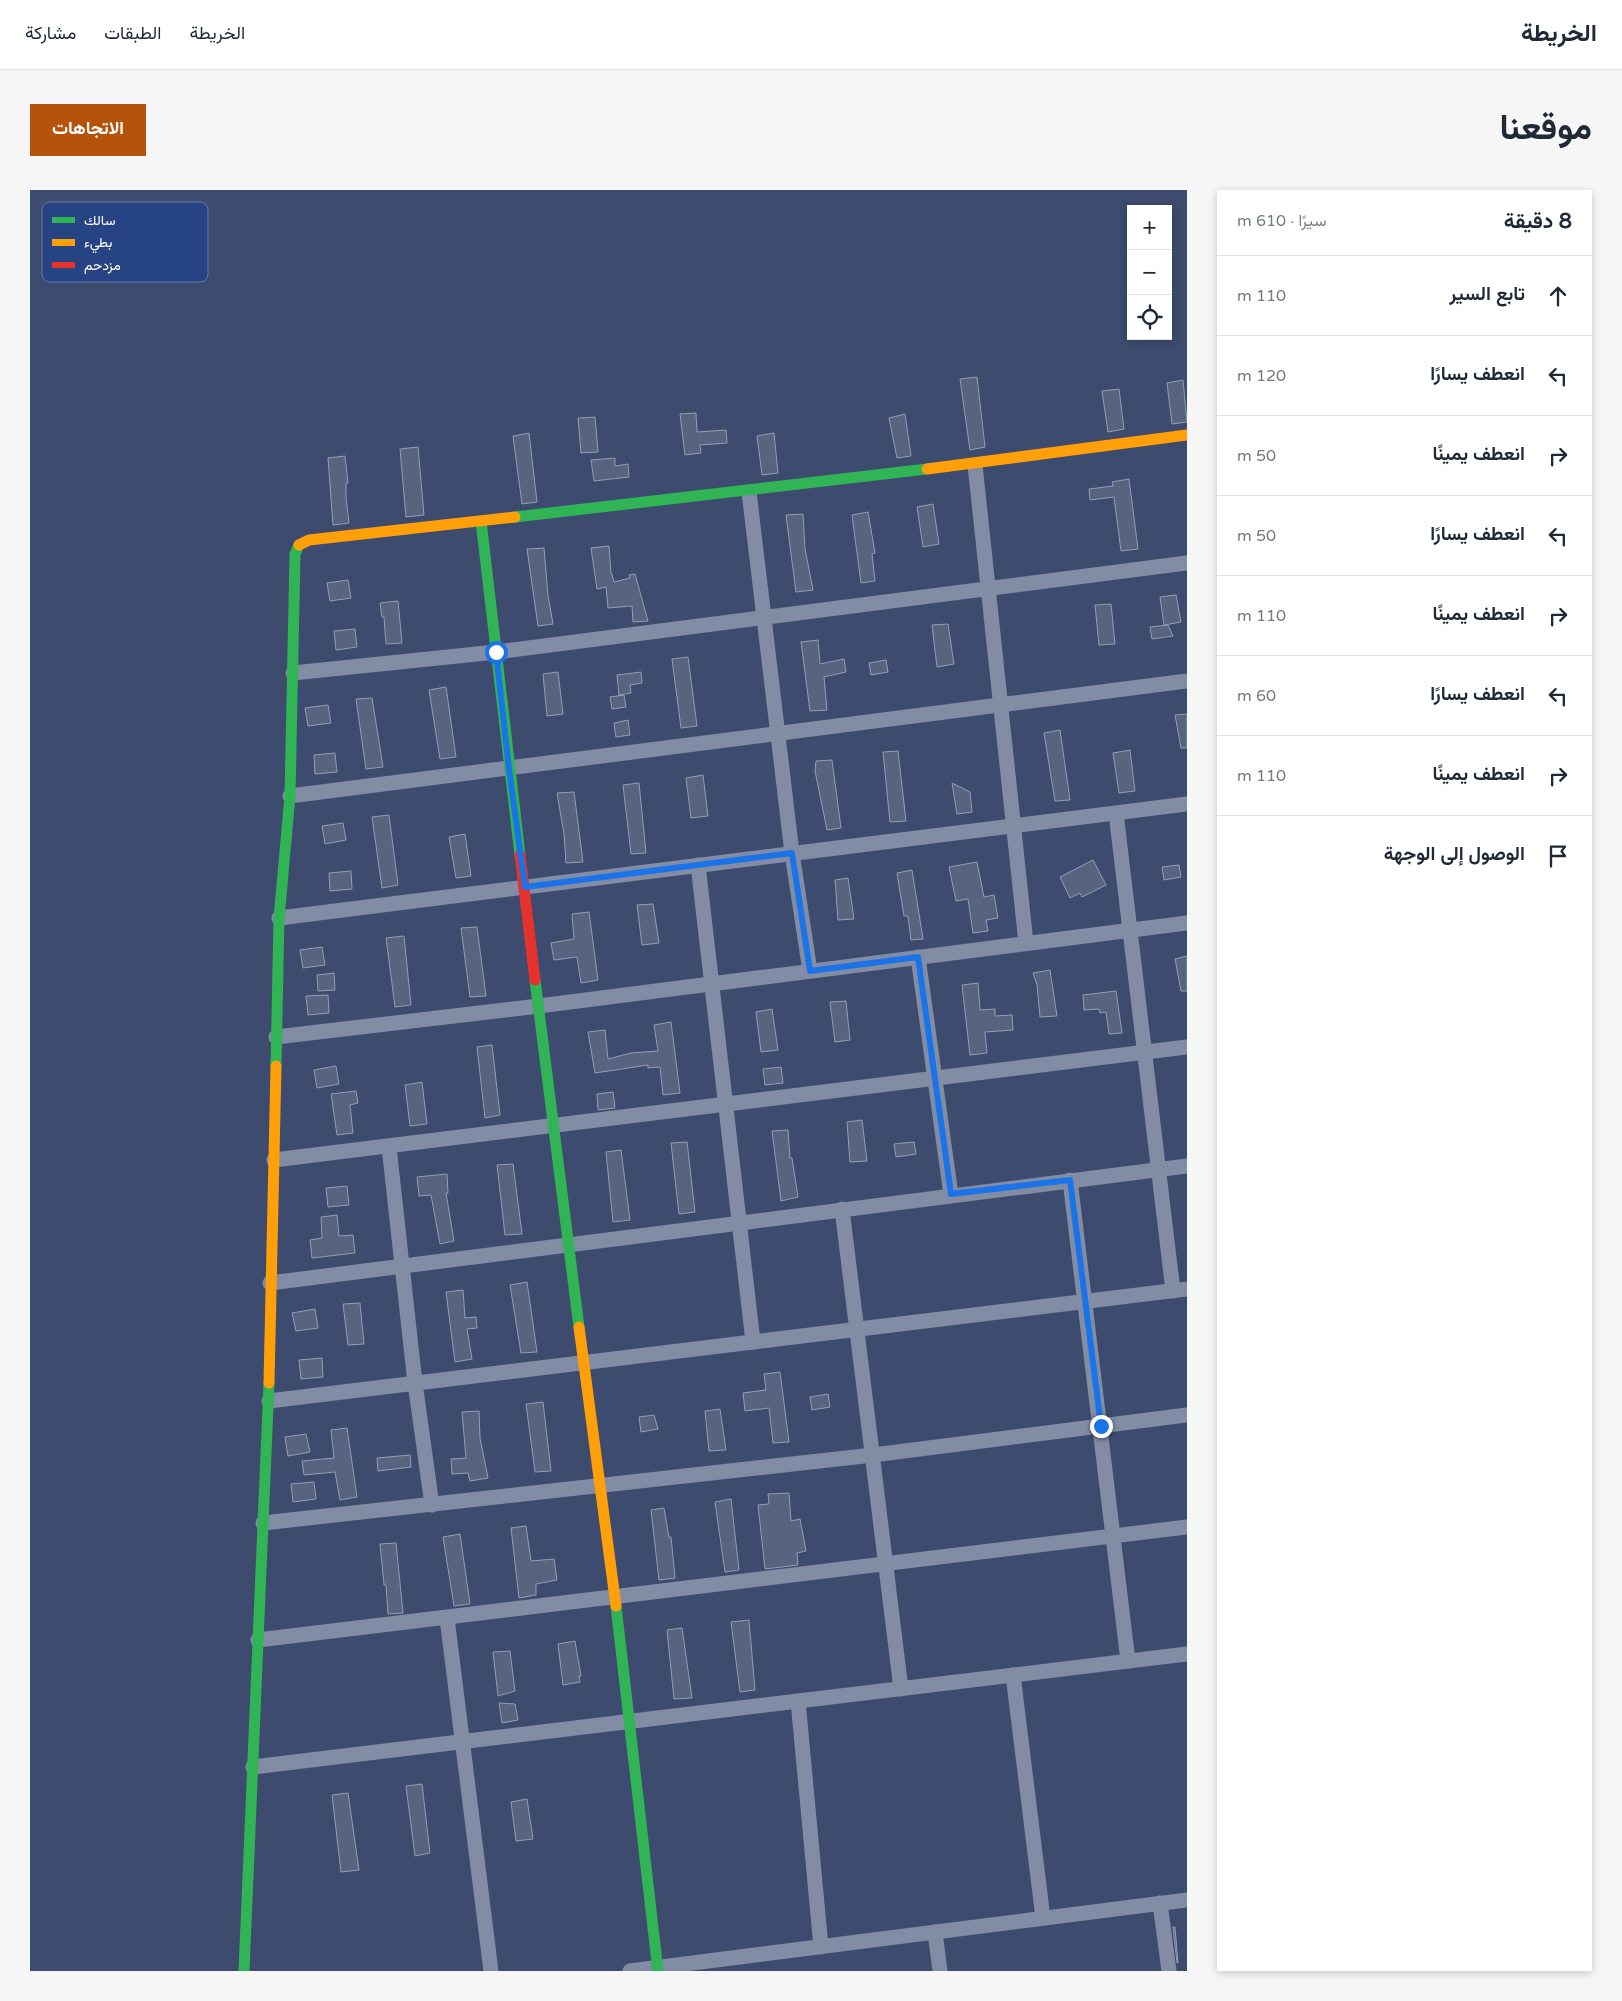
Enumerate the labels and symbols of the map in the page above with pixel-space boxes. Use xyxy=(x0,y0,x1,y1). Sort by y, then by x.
legend xyxy=(42,202,208,282)
text: سالك xyxy=(84,212,115,229)
text: بطيء xyxy=(84,234,112,254)
text: مزدحم xyxy=(84,257,121,274)
route start xyxy=(485,641,508,664)
route end xyxy=(1090,1415,1113,1438)

